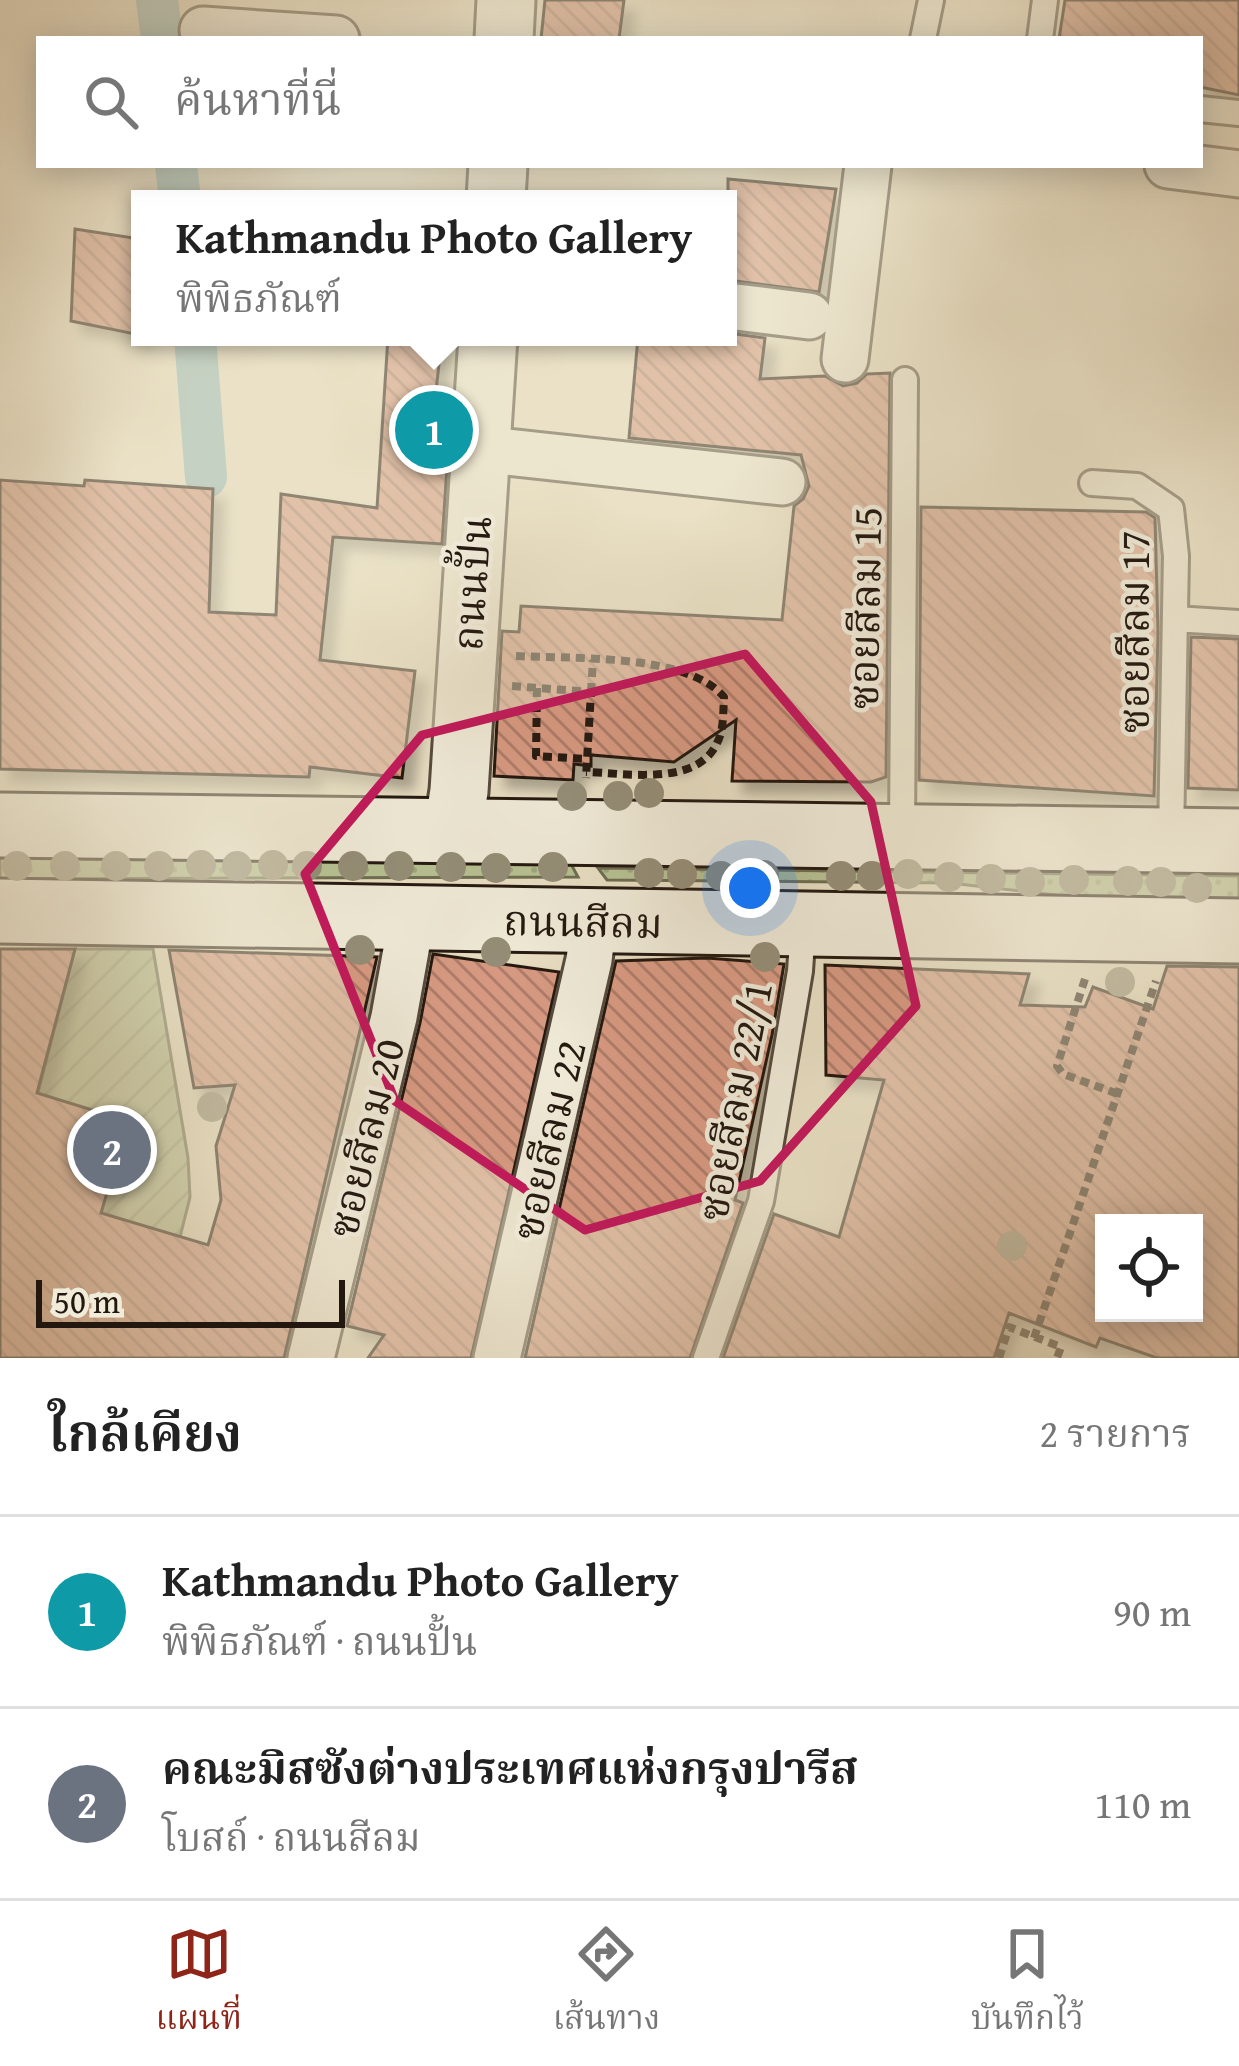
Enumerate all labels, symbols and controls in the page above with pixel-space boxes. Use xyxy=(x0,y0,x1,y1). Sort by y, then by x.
search box xyxy=(36,36,1203,168)
text: ค้นหาที่นี่ xyxy=(174,66,342,131)
icon: search xyxy=(78,69,144,135)
popup xyxy=(131,190,737,346)
text: Kathmandu Photo Gallery xyxy=(176,204,692,269)
text: พิพิธภัณฑ์ xyxy=(176,269,342,326)
pin: 1 xyxy=(395,385,473,475)
street label: ซอยสีลม 15 xyxy=(832,506,896,710)
street label: ถนนปั้น xyxy=(436,513,506,653)
street label: ซอยสีลม 17 xyxy=(1103,530,1164,734)
your location xyxy=(720,858,780,918)
street label: ถนนสีลม xyxy=(503,889,663,953)
street label: ซอยสีลม 22/1 xyxy=(681,976,787,1226)
street label: ซอยสีลม 20 xyxy=(311,1032,419,1244)
street label: ซอยสีลม 22 xyxy=(495,1034,601,1246)
pin: 2 xyxy=(73,1105,151,1195)
map controls xyxy=(1095,1214,1203,1322)
button: locate xyxy=(1095,1214,1203,1322)
scale bar xyxy=(36,1274,345,1327)
text: 50 m xyxy=(54,1277,120,1325)
text: ใกล้เคียง xyxy=(48,1395,242,1470)
text: 2 รายการ xyxy=(1039,1404,1191,1461)
text: Kathmandu Photo Gallery xyxy=(162,1547,679,1612)
text: 1 xyxy=(77,1583,97,1640)
text: 90 m xyxy=(1113,1583,1191,1640)
text: พิพิธภัณฑ์ · ถนนปั้น xyxy=(162,1612,478,1669)
text: คณะมิสซังต่างประเทศแห่งกรุงปารีส xyxy=(162,1735,858,1800)
text: 2 xyxy=(77,1775,97,1832)
text: 110 m xyxy=(1094,1775,1191,1832)
text: โบสถ์ · ถนนสีลม xyxy=(162,1808,421,1865)
tab: แผนที่ xyxy=(155,1921,242,2047)
tab: เส้นทาง xyxy=(553,1921,660,2047)
tab: บันทึกไว้ xyxy=(971,1921,1084,2047)

